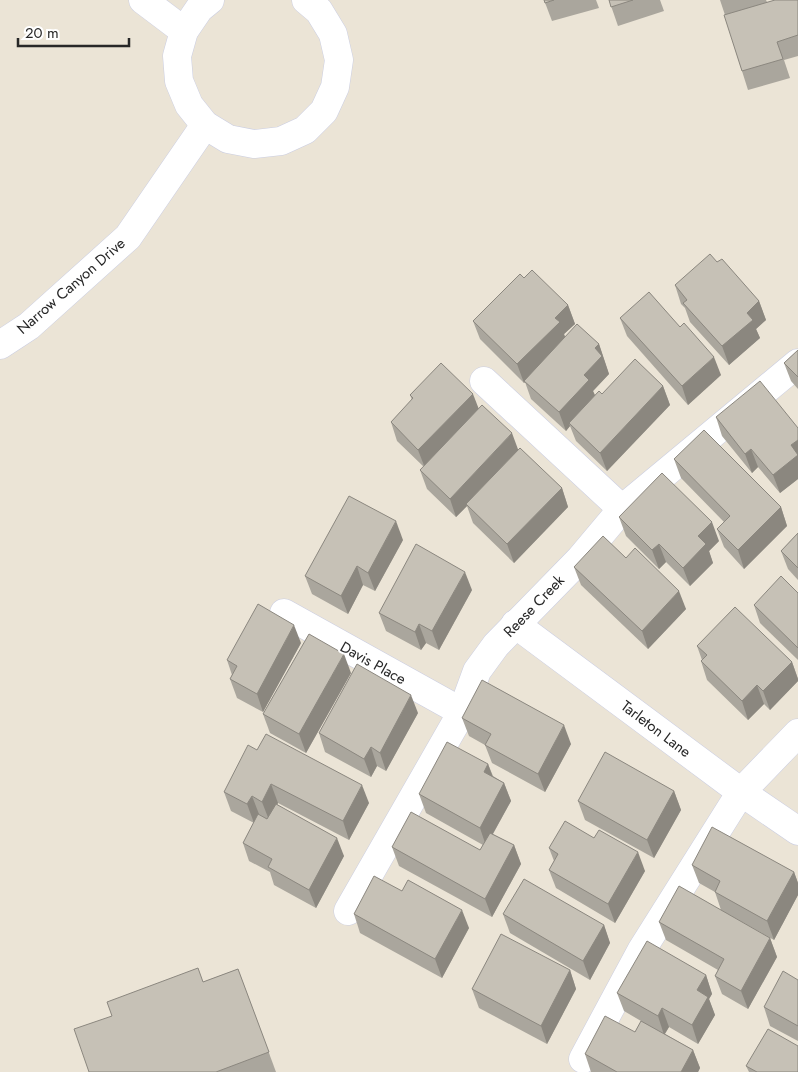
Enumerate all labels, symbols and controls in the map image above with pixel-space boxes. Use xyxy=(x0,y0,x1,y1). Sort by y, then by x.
scale bar xyxy=(18,15,129,47)
text: 20 m xyxy=(25,22,59,44)
street label: Narrow Canyon Drive xyxy=(12,233,130,339)
street label: Reese Creek xyxy=(499,570,570,642)
street label: Davis Place xyxy=(336,636,410,690)
street label: Tarleton Lane xyxy=(616,695,696,763)

